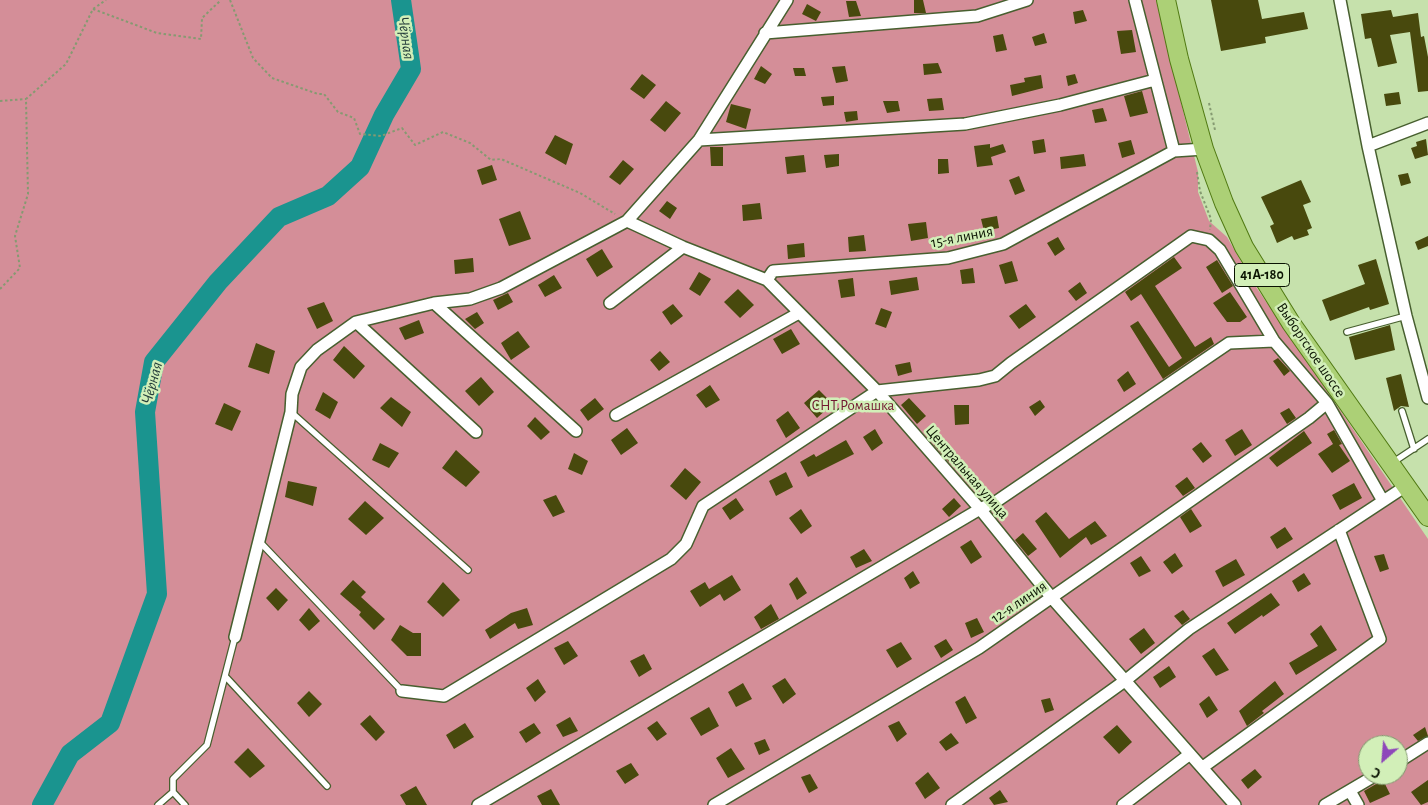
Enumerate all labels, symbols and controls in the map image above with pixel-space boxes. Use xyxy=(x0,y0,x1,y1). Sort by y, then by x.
water label: Чёрная xyxy=(394,16,418,60)
street label: 15-я линия xyxy=(930,222,994,252)
road number: 41А-180 xyxy=(1234,264,1290,286)
street label: Выборгское шоссе xyxy=(1273,299,1349,401)
water label: Чёрная xyxy=(137,360,167,406)
park label: СНТ Ромашка xyxy=(812,396,894,414)
street label: Центральная улица xyxy=(921,422,1013,522)
street label: 12-я линия xyxy=(988,577,1050,627)
north arrow xyxy=(1358,735,1408,785)
text: С xyxy=(1370,764,1383,780)

